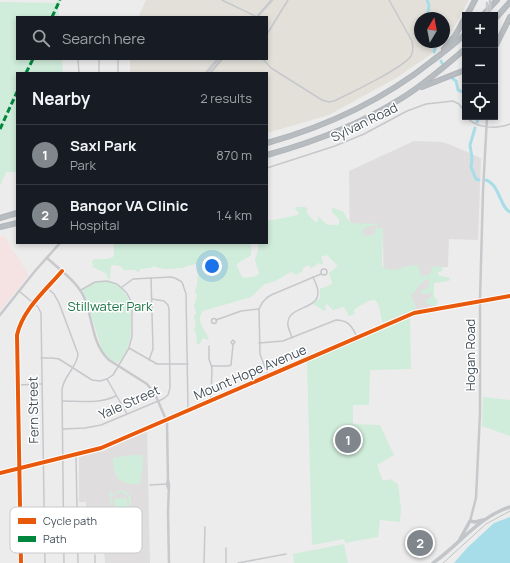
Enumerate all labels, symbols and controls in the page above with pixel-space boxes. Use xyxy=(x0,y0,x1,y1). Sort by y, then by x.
north arrow xyxy=(414,12,450,48)
map controls xyxy=(462,12,498,120)
button: + xyxy=(462,12,498,48)
search box xyxy=(16,16,268,60)
icon: search xyxy=(30,27,52,49)
text: Search here xyxy=(62,28,145,49)
button: − xyxy=(462,48,498,84)
button: locate xyxy=(462,84,498,120)
text: Nearby xyxy=(32,87,90,110)
text: 2 results xyxy=(200,89,252,107)
street label: Sylvan Road xyxy=(328,98,400,146)
text: Saxl Park xyxy=(70,135,136,156)
text: 1 xyxy=(42,146,48,164)
text: 870 m xyxy=(216,146,252,164)
text: Park xyxy=(70,156,96,174)
text: Bangor VA Clinic xyxy=(70,195,188,216)
text: 2 xyxy=(41,206,49,224)
text: 1.4 km xyxy=(216,206,252,224)
text: Hospital xyxy=(70,216,120,234)
your location xyxy=(202,256,222,276)
park label: Stillwater Park xyxy=(68,297,153,315)
street label: Hogan Road xyxy=(461,319,479,391)
street label: Mount Hope Avenue xyxy=(191,340,310,404)
street label: Fern Street xyxy=(23,376,43,444)
street label: Yale Street xyxy=(96,381,162,423)
pin: 1 xyxy=(335,425,361,455)
legend xyxy=(10,507,142,553)
text: Cycle path xyxy=(43,513,97,528)
pin: 2 xyxy=(407,528,433,558)
text: Path xyxy=(43,531,66,546)

